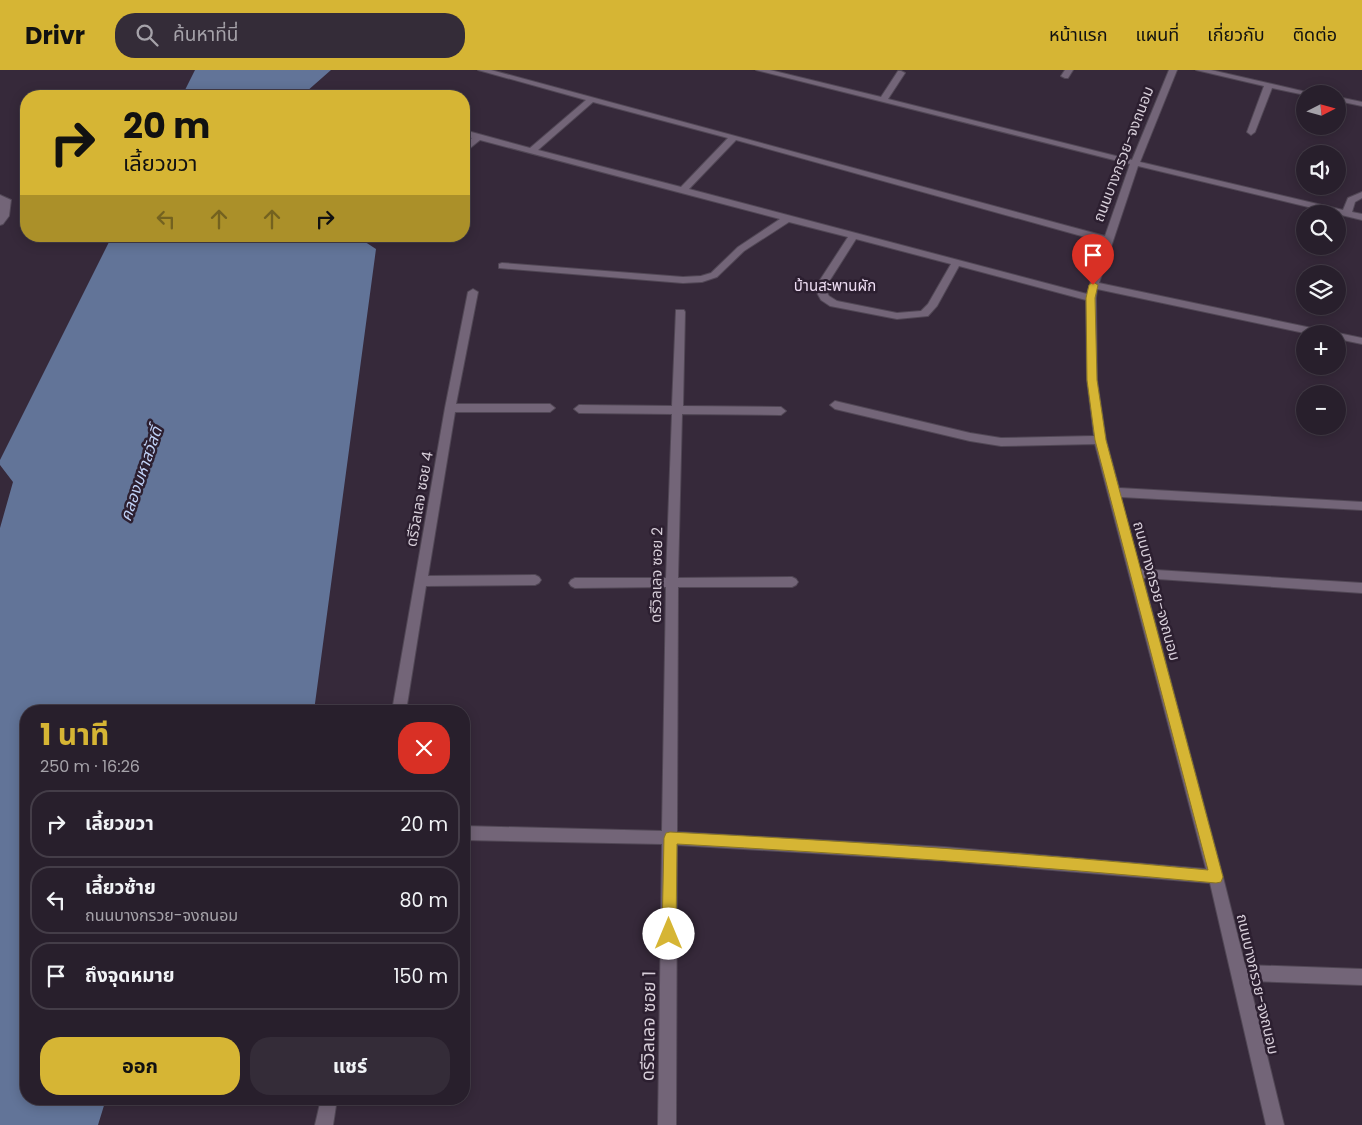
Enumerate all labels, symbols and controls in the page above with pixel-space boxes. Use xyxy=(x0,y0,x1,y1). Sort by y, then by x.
search box xyxy=(115,13,465,58)
text: Drivr xyxy=(25,19,85,52)
icon: search xyxy=(133,21,161,49)
text: ค้นหาที่นี่ xyxy=(173,21,239,48)
text: หน้าแรก xyxy=(1049,22,1107,47)
text: แผนที่ xyxy=(1135,22,1179,47)
text: เกี่ยวกับ xyxy=(1207,22,1265,47)
text: ติดต่อ xyxy=(1293,22,1337,47)
street label: ถนนบางกรวย-จงถนอม xyxy=(1087,83,1159,225)
north arrow xyxy=(1296,85,1346,135)
map controls xyxy=(1296,85,1346,435)
text: 20 m xyxy=(123,101,210,150)
icon: right xyxy=(40,110,105,175)
button: sound xyxy=(1296,145,1346,195)
text: เลี้ยวขวา xyxy=(123,148,198,179)
icon: left xyxy=(152,205,180,233)
icon: ahead xyxy=(205,205,233,233)
icon: ahead xyxy=(258,205,286,233)
icon: right xyxy=(311,205,339,233)
button: search xyxy=(1296,205,1346,255)
pin xyxy=(1072,234,1114,285)
icon: arrive xyxy=(1079,241,1107,269)
button: layers xyxy=(1296,265,1346,315)
district label: บ้านสะพานผัก xyxy=(794,275,876,296)
button: + xyxy=(1296,325,1346,375)
button: − xyxy=(1296,385,1346,435)
water label: คลองมหาสวัสดิ์ xyxy=(114,420,169,524)
street label: ดรีวิลเลจ ซอย 4 xyxy=(400,450,438,548)
street label: ถนนบางกรวย-จงถนอม xyxy=(1128,519,1186,663)
street label: ดรีวิลเลจ ซอย 2 xyxy=(645,527,667,623)
text: 1 นาที xyxy=(40,713,109,756)
button: close xyxy=(398,722,450,774)
text: 250 m · 16:26 xyxy=(40,755,140,778)
icon: right xyxy=(42,810,70,838)
text: เลี้ยวขวา xyxy=(85,810,154,837)
text: 20 m xyxy=(400,811,448,838)
text: เลี้ยวซ้าย xyxy=(85,874,156,901)
icon: left xyxy=(42,886,70,914)
text: 80 m xyxy=(399,887,448,914)
text: ถนนบางกรวย-จงถนอม xyxy=(85,904,238,927)
position arrow xyxy=(642,907,694,959)
street label: ถนนบางกรวย-จงถนอม xyxy=(1232,912,1284,1056)
icon: arrive xyxy=(42,962,70,990)
text: ถึงจุดหมาย xyxy=(85,962,175,989)
text: 150 m xyxy=(393,963,448,990)
street label: ดรีวิลเลจ ซอย 1 xyxy=(635,971,661,1081)
button: ออก xyxy=(40,1037,240,1095)
button: แชร์ xyxy=(250,1037,450,1095)

